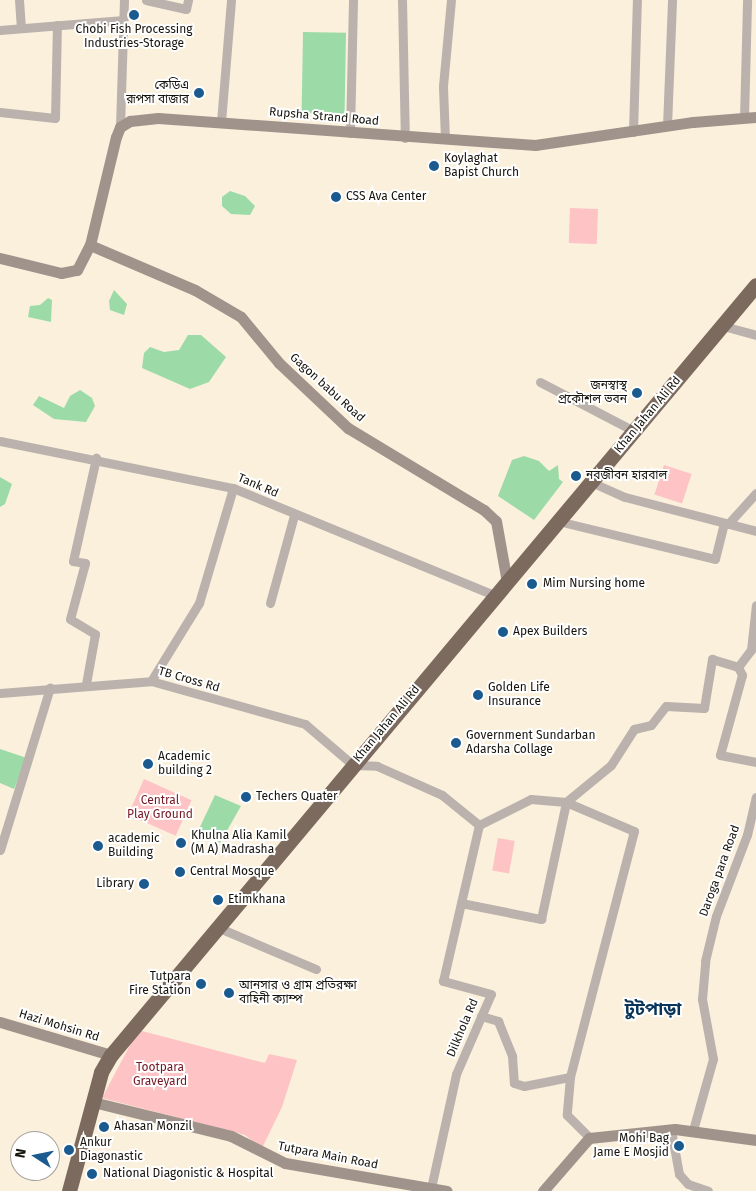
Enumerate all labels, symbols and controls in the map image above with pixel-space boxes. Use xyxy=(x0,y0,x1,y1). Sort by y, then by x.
marker: Chobi Fish Processing Industries-Storage xyxy=(128,9,140,21)
place label: Chobi Fish Processing Industries-Storage xyxy=(76,23,192,51)
place label: কেডিএ রূপসা বাজার xyxy=(126,79,189,107)
marker: কেডিএ রূপসা বাজার xyxy=(193,87,205,99)
street label: Rupsha Strand Road xyxy=(268,105,380,129)
place label: Koylaghat Bapist Church xyxy=(444,152,519,180)
marker: Koylaghat Bapist Church xyxy=(428,160,440,172)
place label: CSS Ava Center xyxy=(346,190,426,204)
marker: CSS Ava Center xyxy=(330,191,342,203)
street label: Gagon babu Road xyxy=(287,351,367,425)
street label: Khan Jahan Ali Rd xyxy=(612,374,684,456)
place label: জনস্বাস্থ প্রকৌশল ভবন xyxy=(558,379,627,407)
marker: জনস্বাস্থ প্রকৌশল ভবন xyxy=(631,387,643,399)
place label: নবজীবন হারবাল xyxy=(586,469,667,483)
marker: নবজীবন হারবাল xyxy=(570,470,582,482)
street label: Tank Rd xyxy=(236,471,280,501)
marker: Mim Nursing home xyxy=(525,577,539,591)
place label: Mim Nursing home xyxy=(543,577,645,591)
place label: Apex Builders xyxy=(513,625,587,639)
marker: Apex Builders xyxy=(497,626,509,638)
street label: TB Cross Rd xyxy=(157,664,221,696)
place label: Golden Life Insurance xyxy=(488,681,550,709)
street label: Khan Jahan Ali Rd xyxy=(351,683,423,765)
marker: Golden Life Insurance xyxy=(472,689,484,701)
place label: Government Sundarban Adarsha Collage xyxy=(466,729,595,757)
marker: Government Sundarban Adarsha Collage xyxy=(450,737,462,749)
place label: Academic building 2 xyxy=(158,750,212,778)
marker: Academic building 2 xyxy=(142,758,154,770)
place label: Techers Quater xyxy=(256,790,338,804)
marker: Techers Quater xyxy=(240,791,252,803)
park label: Central Play Ground xyxy=(127,794,193,822)
street label: Daroga para Road xyxy=(697,823,743,919)
place label: Khulna Alia Kamil (M A) Madrasha xyxy=(191,829,287,857)
place label: academic Building xyxy=(108,832,160,860)
marker: Khulna Alia Kamil (M A) Madrasha xyxy=(175,837,187,849)
marker: academic Building xyxy=(92,840,104,852)
place label: Central Mosque xyxy=(190,865,274,879)
marker: Central Mosque xyxy=(174,866,186,878)
place label: Library xyxy=(96,877,134,891)
marker: Library xyxy=(138,878,150,890)
place label: Etimkhana xyxy=(228,893,286,907)
marker: Etimkhana xyxy=(212,894,224,906)
place label: Tutpara Fire Station xyxy=(129,970,191,998)
marker: Tutpara Fire Station xyxy=(195,978,207,990)
place label: আনসার ও গ্রাম প্রতিরক্ষা বাহিনী ক্যাম্প xyxy=(239,979,357,1007)
marker: আনসার ও গ্রাম প্রতিরক্ষা বাহিনী ক্যাম্প xyxy=(223,987,235,999)
street label: Dilkhola Rd xyxy=(444,997,482,1059)
district label: টুটপাড়া xyxy=(625,998,681,1020)
street label: Hazi Mohsin Rd xyxy=(17,1007,101,1045)
park label: Tootpara Graveyard xyxy=(133,1061,187,1089)
place label: Ahasan Monzil xyxy=(114,1120,192,1134)
marker: Ahasan Monzil xyxy=(98,1121,110,1133)
north arrow xyxy=(10,1131,60,1181)
place label: Mohi Bag Jame E Mosjid xyxy=(593,1132,669,1160)
place label: Ankur Diagonastic xyxy=(80,1136,143,1164)
street label: Tutpara Main Road xyxy=(277,1139,379,1173)
marker: Mohi Bag Jame E Mosjid xyxy=(673,1140,685,1152)
marker: Ankur Diagonastic xyxy=(62,1143,76,1157)
text: N xyxy=(12,1147,30,1159)
marker: National Diagonistic & Hospital xyxy=(85,1167,99,1181)
place label: National Diagonistic & Hospital xyxy=(103,1167,273,1181)

